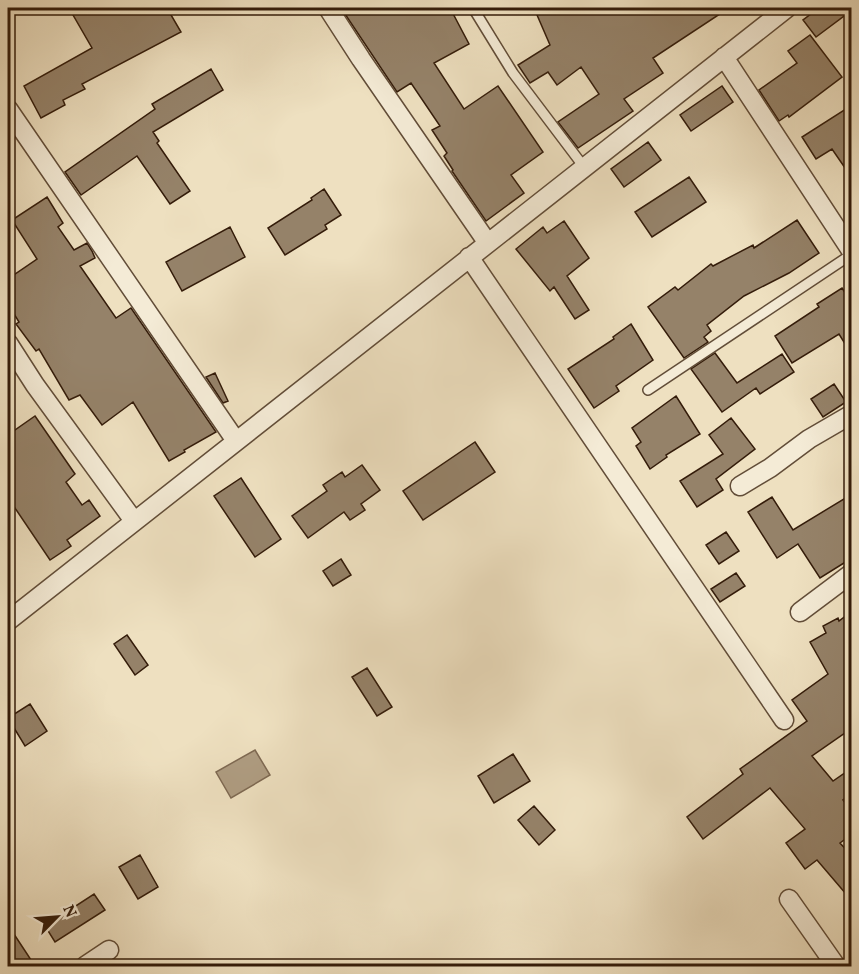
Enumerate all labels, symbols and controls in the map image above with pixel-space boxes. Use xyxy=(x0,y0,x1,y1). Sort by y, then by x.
north arrow xyxy=(27,887,87,947)
text: N xyxy=(56,902,81,922)

